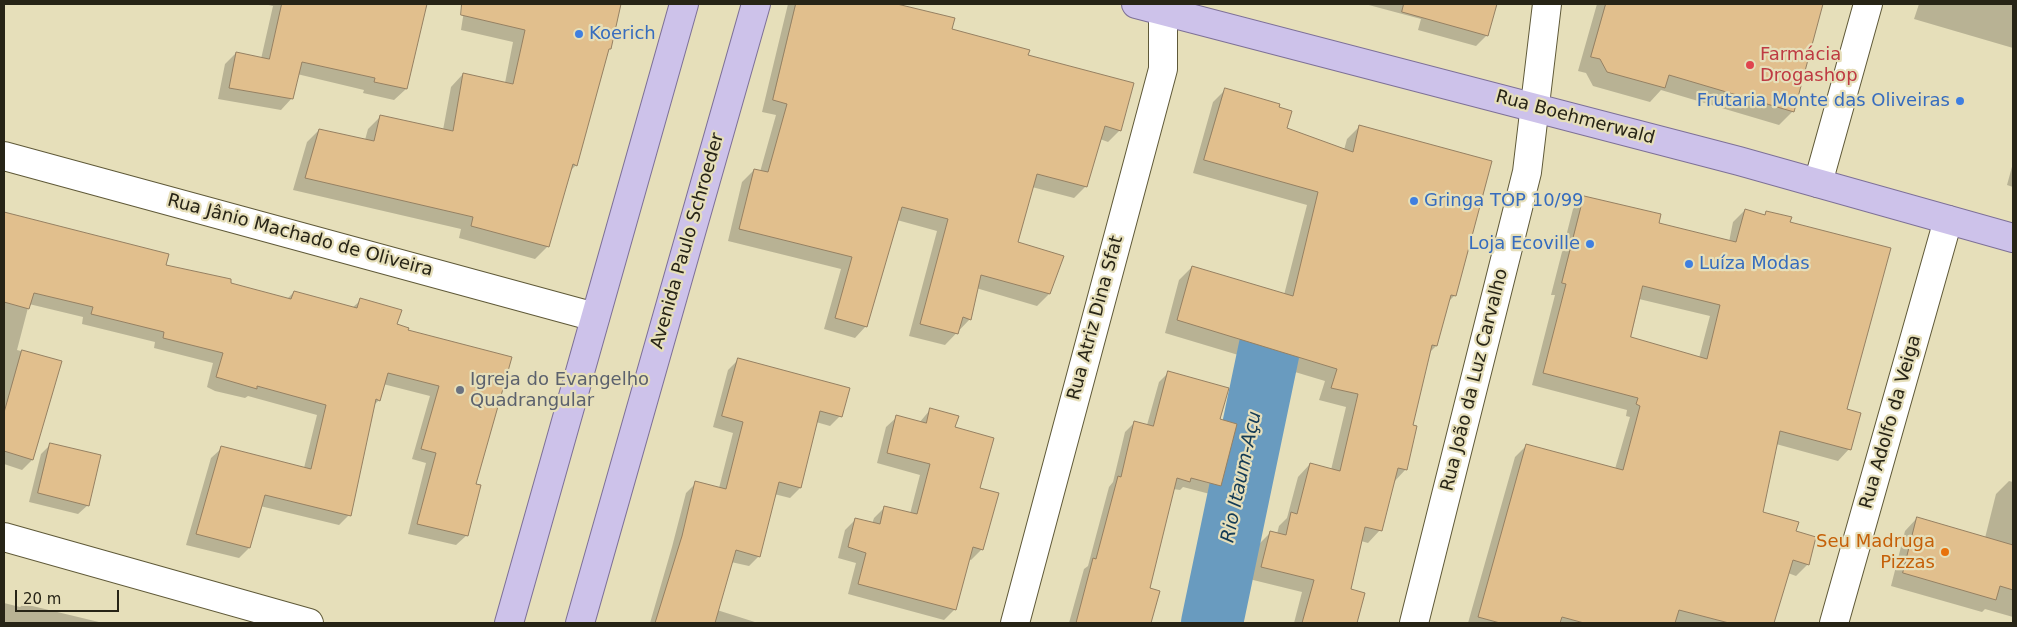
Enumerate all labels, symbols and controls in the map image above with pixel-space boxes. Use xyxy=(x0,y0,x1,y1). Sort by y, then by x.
place label: Koerich xyxy=(589,23,656,45)
marker: Koerich xyxy=(573,28,585,40)
place label: Farmácia Drogashop xyxy=(1760,44,1858,86)
marker: Farmácia Drogashop xyxy=(1744,59,1756,71)
street label: Rua Boehmerwald xyxy=(1493,86,1657,150)
place label: Frutaria Monte das Oliveiras xyxy=(1697,90,1950,112)
marker: Frutaria Monte das Oliveiras xyxy=(1954,95,1966,107)
street label: Avenida Paulo Schroeder xyxy=(647,131,729,351)
street label: Rua Jânio Machado de Oliveira xyxy=(165,190,435,282)
place label: Gringa TOP 10/99 xyxy=(1424,190,1584,212)
marker: Gringa TOP 10/99 xyxy=(1408,195,1420,207)
street label: Rua Atriz Dina Sfat xyxy=(1064,233,1128,403)
place label: Loja Ecoville xyxy=(1469,233,1580,255)
marker: Loja Ecoville xyxy=(1584,238,1596,250)
place label: Luíza Modas xyxy=(1699,253,1810,275)
marker: Luíza Modas xyxy=(1683,258,1695,270)
street label: Rua João da Luz Carvalho xyxy=(1437,267,1513,493)
street label: Rua Adolfo da Veiga xyxy=(1856,333,1926,511)
place label: Igreja do Evangelho Quadrangular xyxy=(470,369,649,412)
marker: Igreja do Evangelho Quadrangular xyxy=(454,384,466,396)
water label: Rio Itaum-Açu xyxy=(1217,409,1267,545)
place label: Seu Madruga Pizzas xyxy=(1816,531,1935,574)
marker: Seu Madruga Pizzas xyxy=(1939,546,1951,558)
scale bar xyxy=(18,580,121,612)
text: 20 m xyxy=(23,590,61,608)

